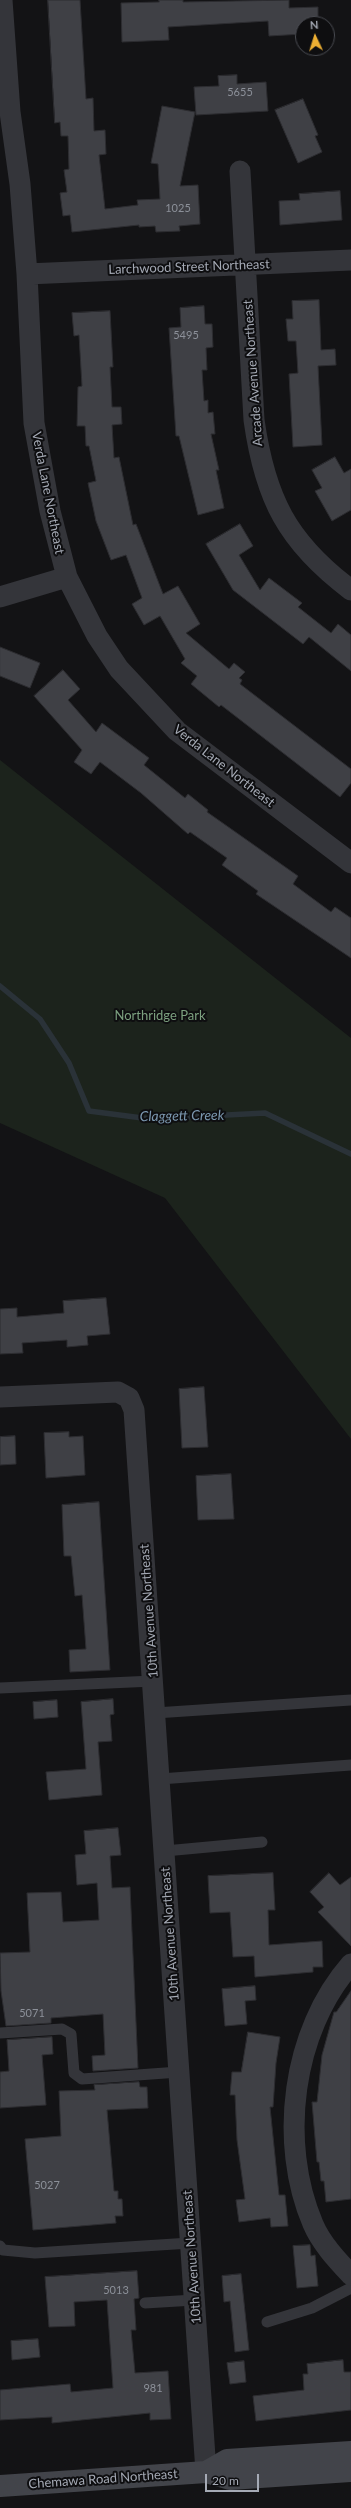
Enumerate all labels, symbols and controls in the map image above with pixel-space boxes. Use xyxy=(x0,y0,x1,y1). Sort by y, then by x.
north arrow xyxy=(295,16,335,56)
text: N xyxy=(310,18,319,31)
house number: 5655 xyxy=(227,85,253,99)
house number: 1025 xyxy=(165,201,191,215)
street label: Larchwood Street Northeast xyxy=(108,256,270,278)
street label: Arcade Avenue Northeast xyxy=(240,299,266,447)
house number: 5495 xyxy=(173,328,199,342)
street label: Verda Lane Northeast xyxy=(28,431,68,555)
street label: Verda Lane Northeast xyxy=(170,722,278,810)
park label: Northridge Park xyxy=(114,1008,206,1024)
water label: Claggett Creek xyxy=(140,1107,224,1125)
street label: 10th Avenue Northeast xyxy=(137,1544,161,1678)
street label: 10th Avenue Northeast xyxy=(158,1867,182,2001)
house number: 5071 xyxy=(19,2006,45,2020)
house number: 5027 xyxy=(34,2178,60,2192)
street label: 10th Avenue Northeast xyxy=(180,2190,204,2324)
house number: 5013 xyxy=(103,2283,129,2297)
house number: 981 xyxy=(143,2381,163,2395)
street label: Chemawa Road Northeast xyxy=(28,2466,178,2492)
scale bar xyxy=(207,2466,261,2492)
text: 20 m xyxy=(212,2473,239,2488)

